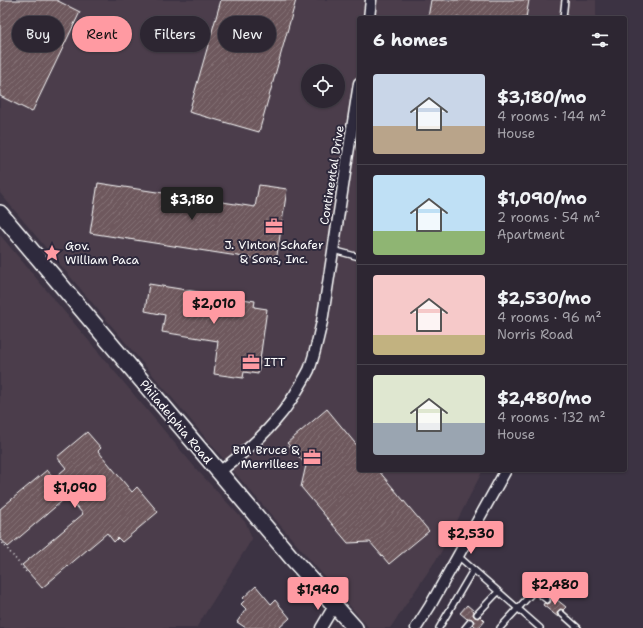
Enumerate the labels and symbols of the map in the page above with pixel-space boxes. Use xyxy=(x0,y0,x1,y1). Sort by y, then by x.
street label: Continental Drive xyxy=(316,124,348,226)
pin: $3,180 xyxy=(159,187,225,221)
office icon: J. Vinton Schafer & Sons, Inc. xyxy=(264,216,284,236)
place label: J. Vinton Schafer & Sons, Inc. xyxy=(224,237,324,267)
place label: Gov. William Paca xyxy=(65,238,140,268)
place icon: Gov. William Paca xyxy=(42,243,62,263)
pin: $2,010 xyxy=(181,291,247,325)
office icon: ITT xyxy=(241,352,261,372)
place label: ITT xyxy=(264,354,286,370)
street label: Philadelphia Road xyxy=(136,377,216,468)
place label: BM Bruce & Merrillees xyxy=(233,442,300,472)
office icon: BM Bruce & Merrillees xyxy=(302,447,322,467)
pin: $1,090 xyxy=(42,475,108,509)
pin: $2,530 xyxy=(438,521,504,555)
pin: $2,480 xyxy=(522,572,588,606)
pin: $1,940 xyxy=(285,577,351,611)

